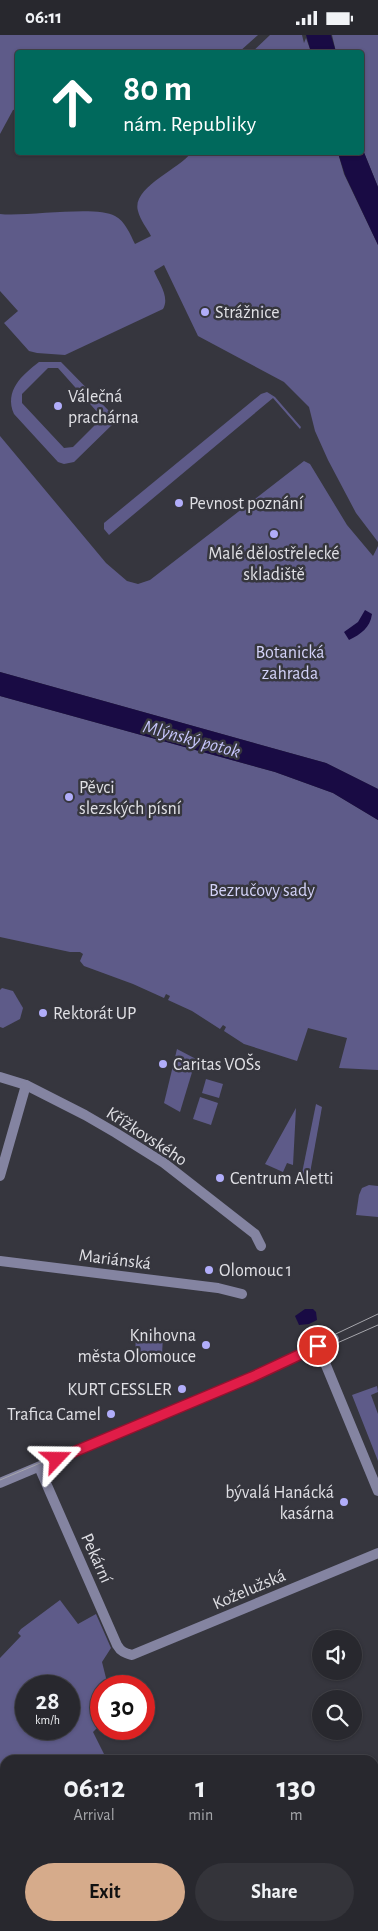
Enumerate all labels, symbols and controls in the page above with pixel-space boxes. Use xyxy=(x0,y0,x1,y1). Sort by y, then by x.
text: 06:11 xyxy=(25,8,62,27)
icon: ahead xyxy=(40,70,105,135)
text: 80 m xyxy=(123,72,192,107)
text: nám. Republiky xyxy=(123,113,256,135)
place label: Strážnice xyxy=(215,304,279,322)
marker: Strážnice xyxy=(199,306,211,318)
place label: Válečná prachárna xyxy=(68,388,139,427)
marker: Válečná prachárna xyxy=(52,400,64,412)
place label: Pevnost poznání xyxy=(189,495,304,513)
marker: Pevnost poznání xyxy=(173,497,185,509)
marker: Malé dělostřelecké skladiště xyxy=(268,528,280,540)
place label: Malé dělostřelecké skladiště xyxy=(208,545,340,584)
park label: Botanická zahrada xyxy=(256,644,324,683)
water label: Mlýnský potok xyxy=(141,717,243,762)
place label: Pěvci slezských písní xyxy=(79,779,182,818)
marker: Pěvci slezských písní xyxy=(63,791,75,803)
park label: Bezručovy sady xyxy=(209,882,315,900)
place label: Rektorát UP xyxy=(53,1005,136,1023)
marker: Rektorát UP xyxy=(37,1007,49,1019)
place label: Caritas VOŠs xyxy=(173,1053,261,1074)
marker: Caritas VOŠs xyxy=(157,1058,169,1070)
street label: Křížkovského xyxy=(103,1104,190,1170)
place label: Centrum Aletti xyxy=(230,1170,334,1188)
marker: Centrum Aletti xyxy=(214,1172,226,1184)
street label: Mariánská xyxy=(78,1247,152,1273)
place label: Olomouc 1 xyxy=(219,1262,292,1280)
marker: Olomouc 1 xyxy=(203,1264,215,1276)
pin xyxy=(297,1325,339,1367)
place label: Knihovna města Olomouce xyxy=(77,1327,196,1366)
icon: arrive xyxy=(304,1332,332,1360)
marker: Knihovna města Olomouce xyxy=(200,1339,212,1351)
place label: KURT GESSLER xyxy=(67,1381,172,1399)
marker: KURT GESSLER xyxy=(176,1383,188,1395)
place label: Trafica Camel xyxy=(7,1406,101,1424)
marker: Trafica Camel xyxy=(105,1408,117,1420)
position arrow xyxy=(30,1432,82,1484)
place label: bývalá Hanácká kasárna xyxy=(225,1484,334,1523)
marker: bývalá Hanácká kasárna xyxy=(338,1496,350,1508)
street label: Pekární xyxy=(77,1531,115,1587)
street label: Koželužská xyxy=(210,1567,289,1613)
map controls xyxy=(312,1630,362,1740)
button: sound xyxy=(312,1630,362,1680)
speed limit sign: 30 xyxy=(90,1675,155,1740)
text: 28 xyxy=(35,1689,60,1714)
button: search xyxy=(312,1690,362,1740)
text: km/h xyxy=(35,1714,60,1726)
text: 06:12 xyxy=(63,1773,125,1803)
text: 1 xyxy=(195,1773,206,1803)
text: 130 xyxy=(276,1773,316,1803)
text: Arrival xyxy=(74,1807,115,1823)
text: min xyxy=(188,1807,213,1823)
text: m xyxy=(290,1807,303,1823)
button: Exit xyxy=(25,1863,185,1921)
button: Share xyxy=(195,1863,354,1921)

